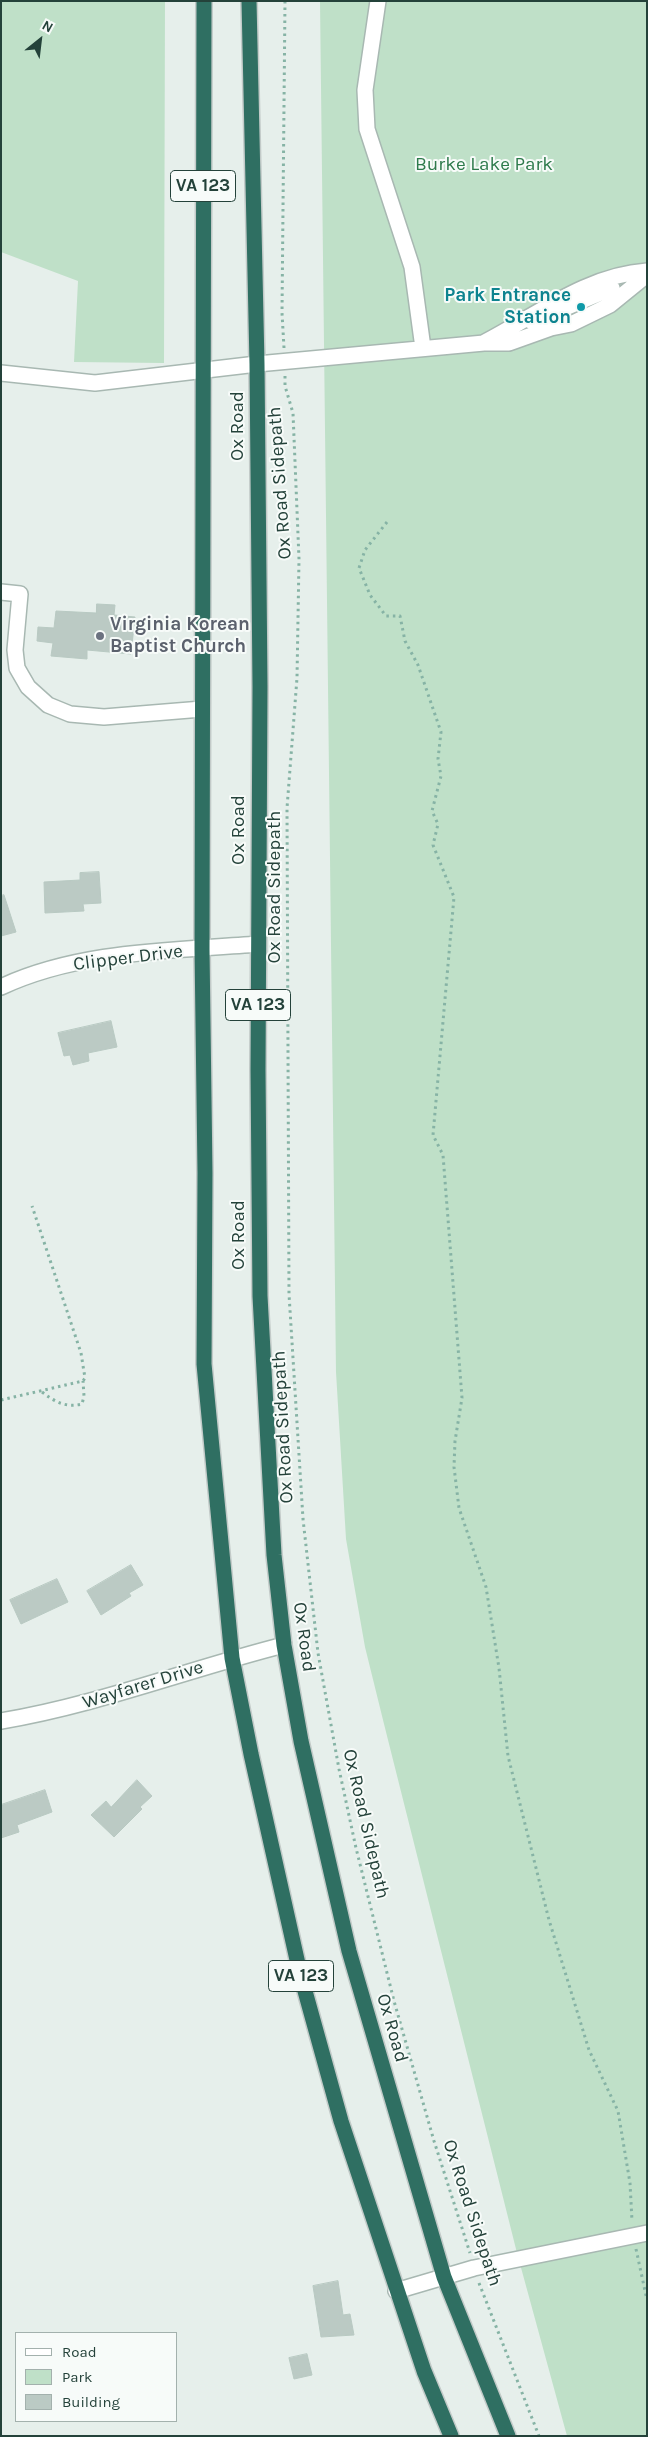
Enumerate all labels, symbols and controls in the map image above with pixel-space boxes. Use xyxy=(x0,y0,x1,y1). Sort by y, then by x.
north arrow xyxy=(15,15,65,65)
text: N xyxy=(39,17,56,36)
park label: Burke Lake Park xyxy=(415,154,553,176)
road number: VA 123 xyxy=(170,170,236,202)
place label: Park Entrance Station xyxy=(444,285,571,329)
marker: Park Entrance Station xyxy=(575,301,587,313)
street label: Ox Road xyxy=(227,391,249,461)
street label: Ox Road Sidepath xyxy=(263,406,297,560)
place label: Virginia Korean Baptist Church xyxy=(110,614,250,658)
marker: Virginia Korean Baptist Church xyxy=(94,630,106,642)
street label: Ox Road xyxy=(228,795,250,865)
street label: Ox Road Sidepath xyxy=(264,810,286,964)
street label: Clipper Drive xyxy=(72,940,184,976)
road number: VA 123 xyxy=(226,990,290,1020)
street label: Ox Road xyxy=(228,1200,250,1270)
street label: Ox Road Sidepath xyxy=(268,1350,298,1504)
street label: Ox Road xyxy=(288,1601,320,1673)
street label: Wayfarer Drive xyxy=(80,1656,206,1714)
street label: Ox Road Sidepath xyxy=(338,1747,394,1901)
road number: VA 123 xyxy=(268,1960,334,1992)
street label: Ox Road xyxy=(371,1991,413,2065)
street label: Ox Road Sidepath xyxy=(438,2137,506,2289)
legend xyxy=(15,2332,178,2422)
text: Road xyxy=(62,2343,97,2361)
text: Park xyxy=(62,2368,92,2386)
text: Building xyxy=(62,2393,120,2411)

